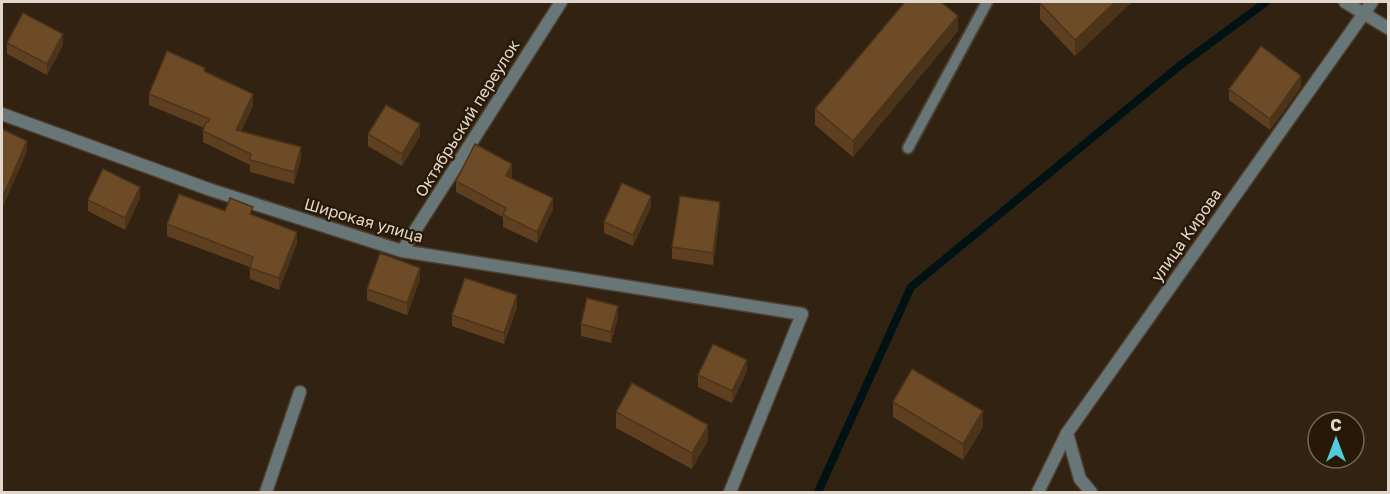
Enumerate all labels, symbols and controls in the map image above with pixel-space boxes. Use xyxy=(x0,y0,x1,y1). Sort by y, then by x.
street label: Октябрьский переулок xyxy=(410,36,524,200)
street label: улица Кирова xyxy=(1146,184,1226,286)
street label: Широкая улица xyxy=(302,193,426,247)
north arrow xyxy=(1306,410,1366,470)
text: С xyxy=(1330,415,1342,435)

